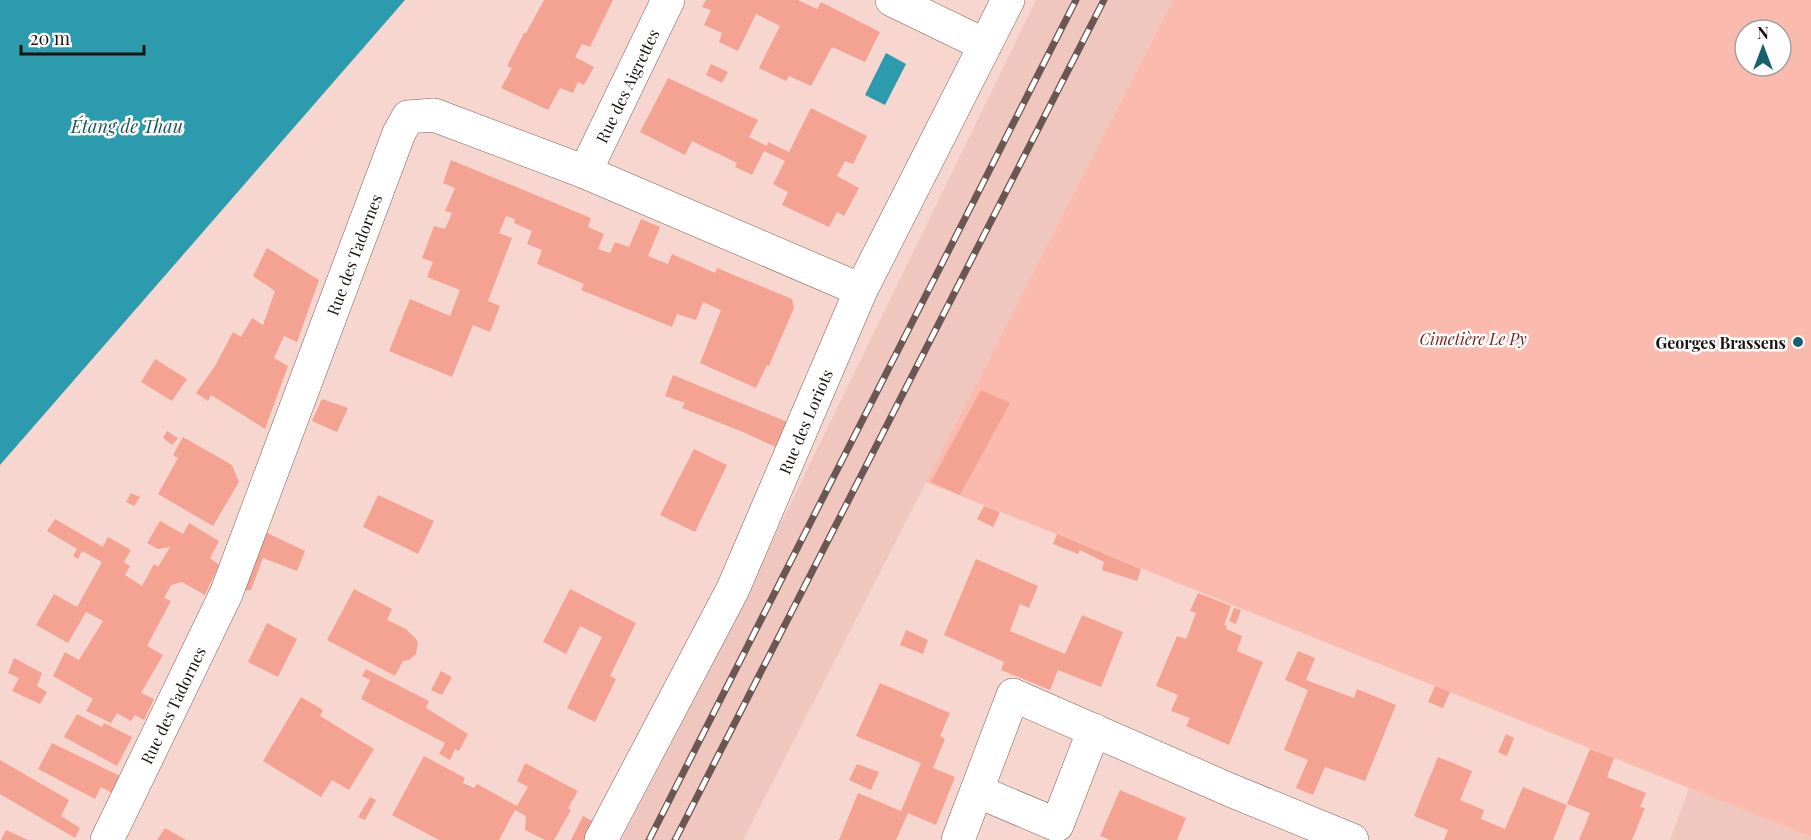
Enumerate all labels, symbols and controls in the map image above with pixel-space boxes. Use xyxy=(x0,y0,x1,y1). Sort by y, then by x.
scale bar xyxy=(21,18,144,56)
north arrow xyxy=(1733,18,1793,78)
text: N xyxy=(1757,22,1769,43)
street label: Rue des Aigrettes xyxy=(590,25,663,146)
text: 20 m xyxy=(30,26,70,50)
water label: Étang de Thau xyxy=(70,114,183,138)
street label: Rue des Tadornes xyxy=(321,191,386,318)
park label: Cimetière Le Py xyxy=(1419,328,1527,349)
place label: Georges Brassens xyxy=(1655,332,1786,353)
marker: Georges Brassens xyxy=(1791,335,1805,349)
street label: Rue des Loriots xyxy=(773,366,836,477)
street label: Rue des Tadornes xyxy=(135,643,210,767)

